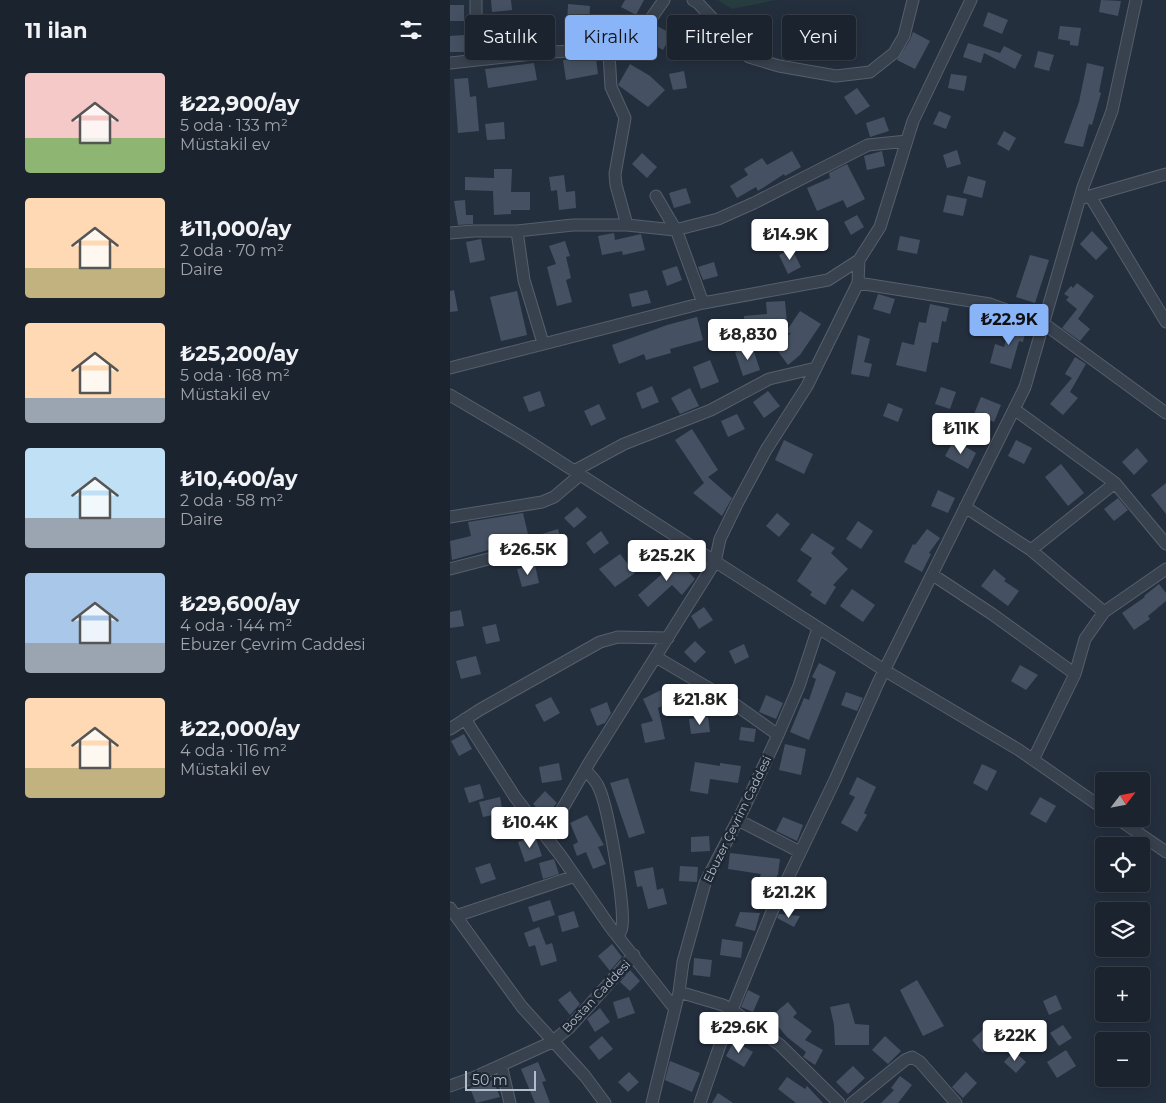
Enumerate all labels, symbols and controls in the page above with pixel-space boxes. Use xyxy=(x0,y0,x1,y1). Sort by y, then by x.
chip: Satılık xyxy=(465,15,555,60)
chip: Kiralık xyxy=(565,15,657,60)
chip: Filtreler xyxy=(667,15,772,60)
chip: Yeni xyxy=(782,15,856,60)
icon: filters xyxy=(397,16,425,44)
text: 11 ilan xyxy=(25,18,88,43)
text: ₺22,900/ay xyxy=(180,91,300,116)
icon: home xyxy=(65,93,125,153)
text: 5 oda · 133 m² xyxy=(180,116,288,135)
text: Müstakil ev xyxy=(180,135,270,154)
text: ₺11,000/ay xyxy=(180,216,291,241)
icon: home xyxy=(65,218,125,278)
pin: ₺14.9K xyxy=(749,218,831,261)
text: ₺14.9K xyxy=(762,225,818,244)
text: 2 oda · 70 m² xyxy=(180,241,284,260)
text: Daire xyxy=(180,260,223,279)
pin: ₺22.9K xyxy=(968,304,1050,346)
text: ₺22.9K xyxy=(981,310,1037,329)
pin: ₺8,830 xyxy=(707,318,789,361)
text: ₺8,830 xyxy=(719,325,777,344)
text: ₺25,200/ay xyxy=(180,341,299,366)
icon: home xyxy=(65,343,125,403)
text: 5 oda · 168 m² xyxy=(180,366,290,385)
text: Müstakil ev xyxy=(180,385,270,404)
pin: ₺11K xyxy=(931,412,991,455)
text: ₺11K xyxy=(943,419,979,438)
text: ₺10,400/ay xyxy=(180,466,297,491)
icon: home xyxy=(65,468,125,528)
text: 2 oda · 58 m² xyxy=(180,491,283,510)
text: Daire xyxy=(180,510,223,529)
pin: ₺26.5K xyxy=(487,534,569,576)
text: ₺26.5K xyxy=(499,540,557,559)
pin: ₺25.2K xyxy=(626,540,708,582)
text: ₺25.2K xyxy=(639,546,695,565)
text: ₺29,600/ay xyxy=(180,591,300,616)
icon: home xyxy=(65,593,125,653)
text: 4 oda · 144 m² xyxy=(180,616,292,635)
text: Ebuzer Çevrim Caddesi xyxy=(180,635,366,654)
pin: ₺21.8K xyxy=(659,684,741,726)
text: ₺21.8K xyxy=(673,690,727,709)
text: ₺22,000/ay xyxy=(180,716,300,741)
icon: home xyxy=(65,718,125,778)
text: 4 oda · 116 m² xyxy=(180,741,287,760)
street label: Ebuzer Çevrim Caddesi xyxy=(700,753,774,885)
text: Müstakil ev xyxy=(180,760,270,779)
north arrow xyxy=(1095,772,1150,828)
map controls xyxy=(1095,772,1150,1087)
pin: ₺10.4K xyxy=(489,806,571,849)
text: ₺10.4K xyxy=(502,813,558,832)
button: locate xyxy=(1095,837,1150,892)
pin: ₺21.2K xyxy=(748,876,830,919)
text: ₺21.2K xyxy=(762,883,816,902)
button: layers xyxy=(1095,902,1150,957)
street label: Bostan Caddesi xyxy=(559,957,633,1035)
button: + xyxy=(1095,967,1150,1022)
pin: ₺29.6K xyxy=(698,1012,780,1054)
text: ₺29.6K xyxy=(710,1018,768,1037)
pin: ₺22K xyxy=(985,1020,1045,1062)
text: ₺22K xyxy=(994,1026,1036,1045)
button: − xyxy=(1095,1032,1150,1087)
scale bar xyxy=(465,1068,536,1091)
text: 50 m xyxy=(472,1071,508,1089)

